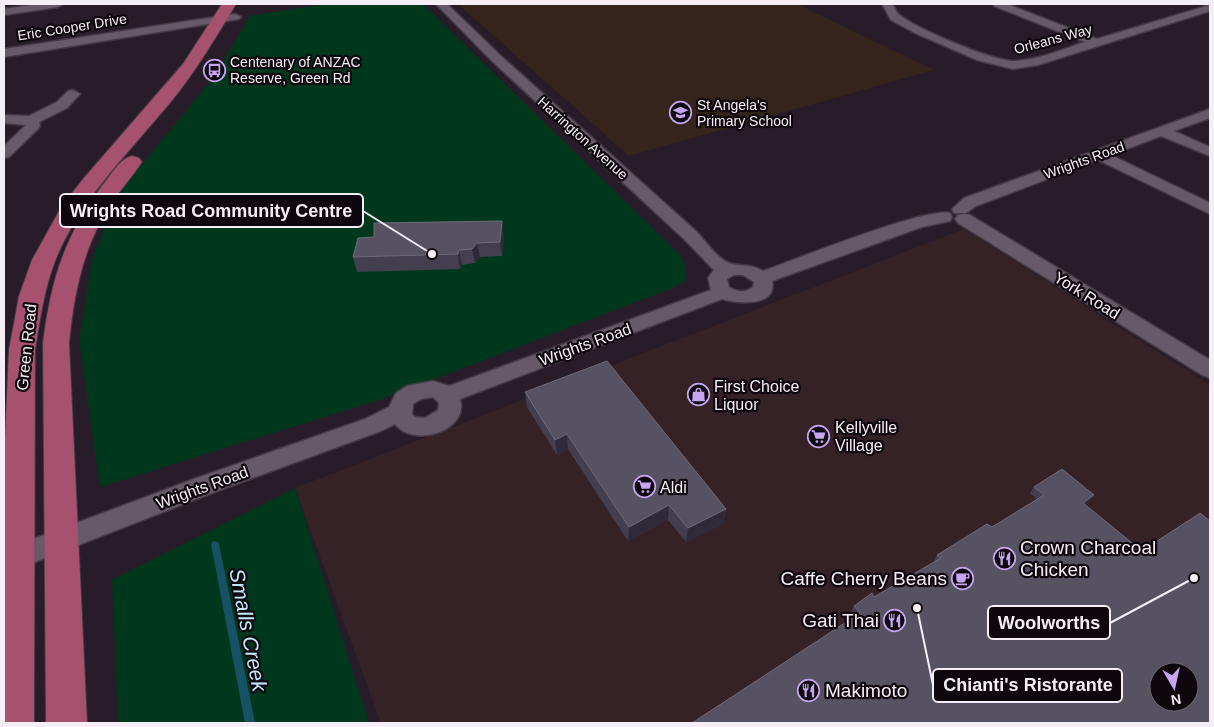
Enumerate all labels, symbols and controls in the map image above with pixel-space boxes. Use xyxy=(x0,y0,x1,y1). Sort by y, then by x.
street label: Eric Cooper Drive xyxy=(16,10,128,44)
street label: Orleans Way xyxy=(1012,21,1094,57)
place label: Centenary of ANZAC Reserve, Green Rd xyxy=(230,54,361,86)
bus stop icon: Centenary of ANZAC Reserve, Green Rd xyxy=(202,58,226,82)
street label: Harrington Avenue xyxy=(535,93,632,183)
place label: St Angela's Primary School xyxy=(697,97,792,129)
school or university icon: St Angela's Primary School xyxy=(669,101,693,125)
street label: Wrights Road xyxy=(1042,138,1126,182)
callout: Wrights Road Community Centre xyxy=(60,194,363,227)
text: Wrights Road Community Centre xyxy=(70,201,352,221)
street label: York Road xyxy=(1051,269,1123,322)
street label: Green Road xyxy=(13,303,40,391)
street label: Wrights Road xyxy=(537,320,633,369)
place label: First Choice Liquor xyxy=(714,378,799,413)
shop icon: First Choice Liquor xyxy=(686,383,710,407)
place label: Kellyville Village xyxy=(835,419,897,454)
supermarket icon: Kellyville Village xyxy=(807,424,831,448)
street label: Wrights Road xyxy=(154,463,250,512)
supermarket icon: Aldi xyxy=(632,475,656,499)
place label: Aldi xyxy=(660,479,687,496)
place label: Crown Charcoal Chicken xyxy=(1020,537,1156,580)
restaurant icon: Crown Charcoal Chicken xyxy=(992,546,1016,570)
water label: Smalls Creek xyxy=(225,566,272,695)
cafe icon: Caffe Cherry Beans xyxy=(951,566,975,590)
place label: Caffe Cherry Beans xyxy=(780,568,947,589)
callout: Woolworths xyxy=(988,606,1110,639)
restaurant icon: Gati Thai xyxy=(883,608,907,632)
place label: Gati Thai xyxy=(802,610,879,631)
text: Woolworths xyxy=(998,613,1100,633)
north arrow xyxy=(1149,662,1199,712)
callout: Chianti's Ristorante xyxy=(933,669,1122,702)
text: Chianti's Ristorante xyxy=(943,675,1113,695)
restaurant icon: Makimoto xyxy=(797,678,821,702)
place label: Makimoto xyxy=(825,680,907,701)
text: N xyxy=(1170,691,1182,709)

